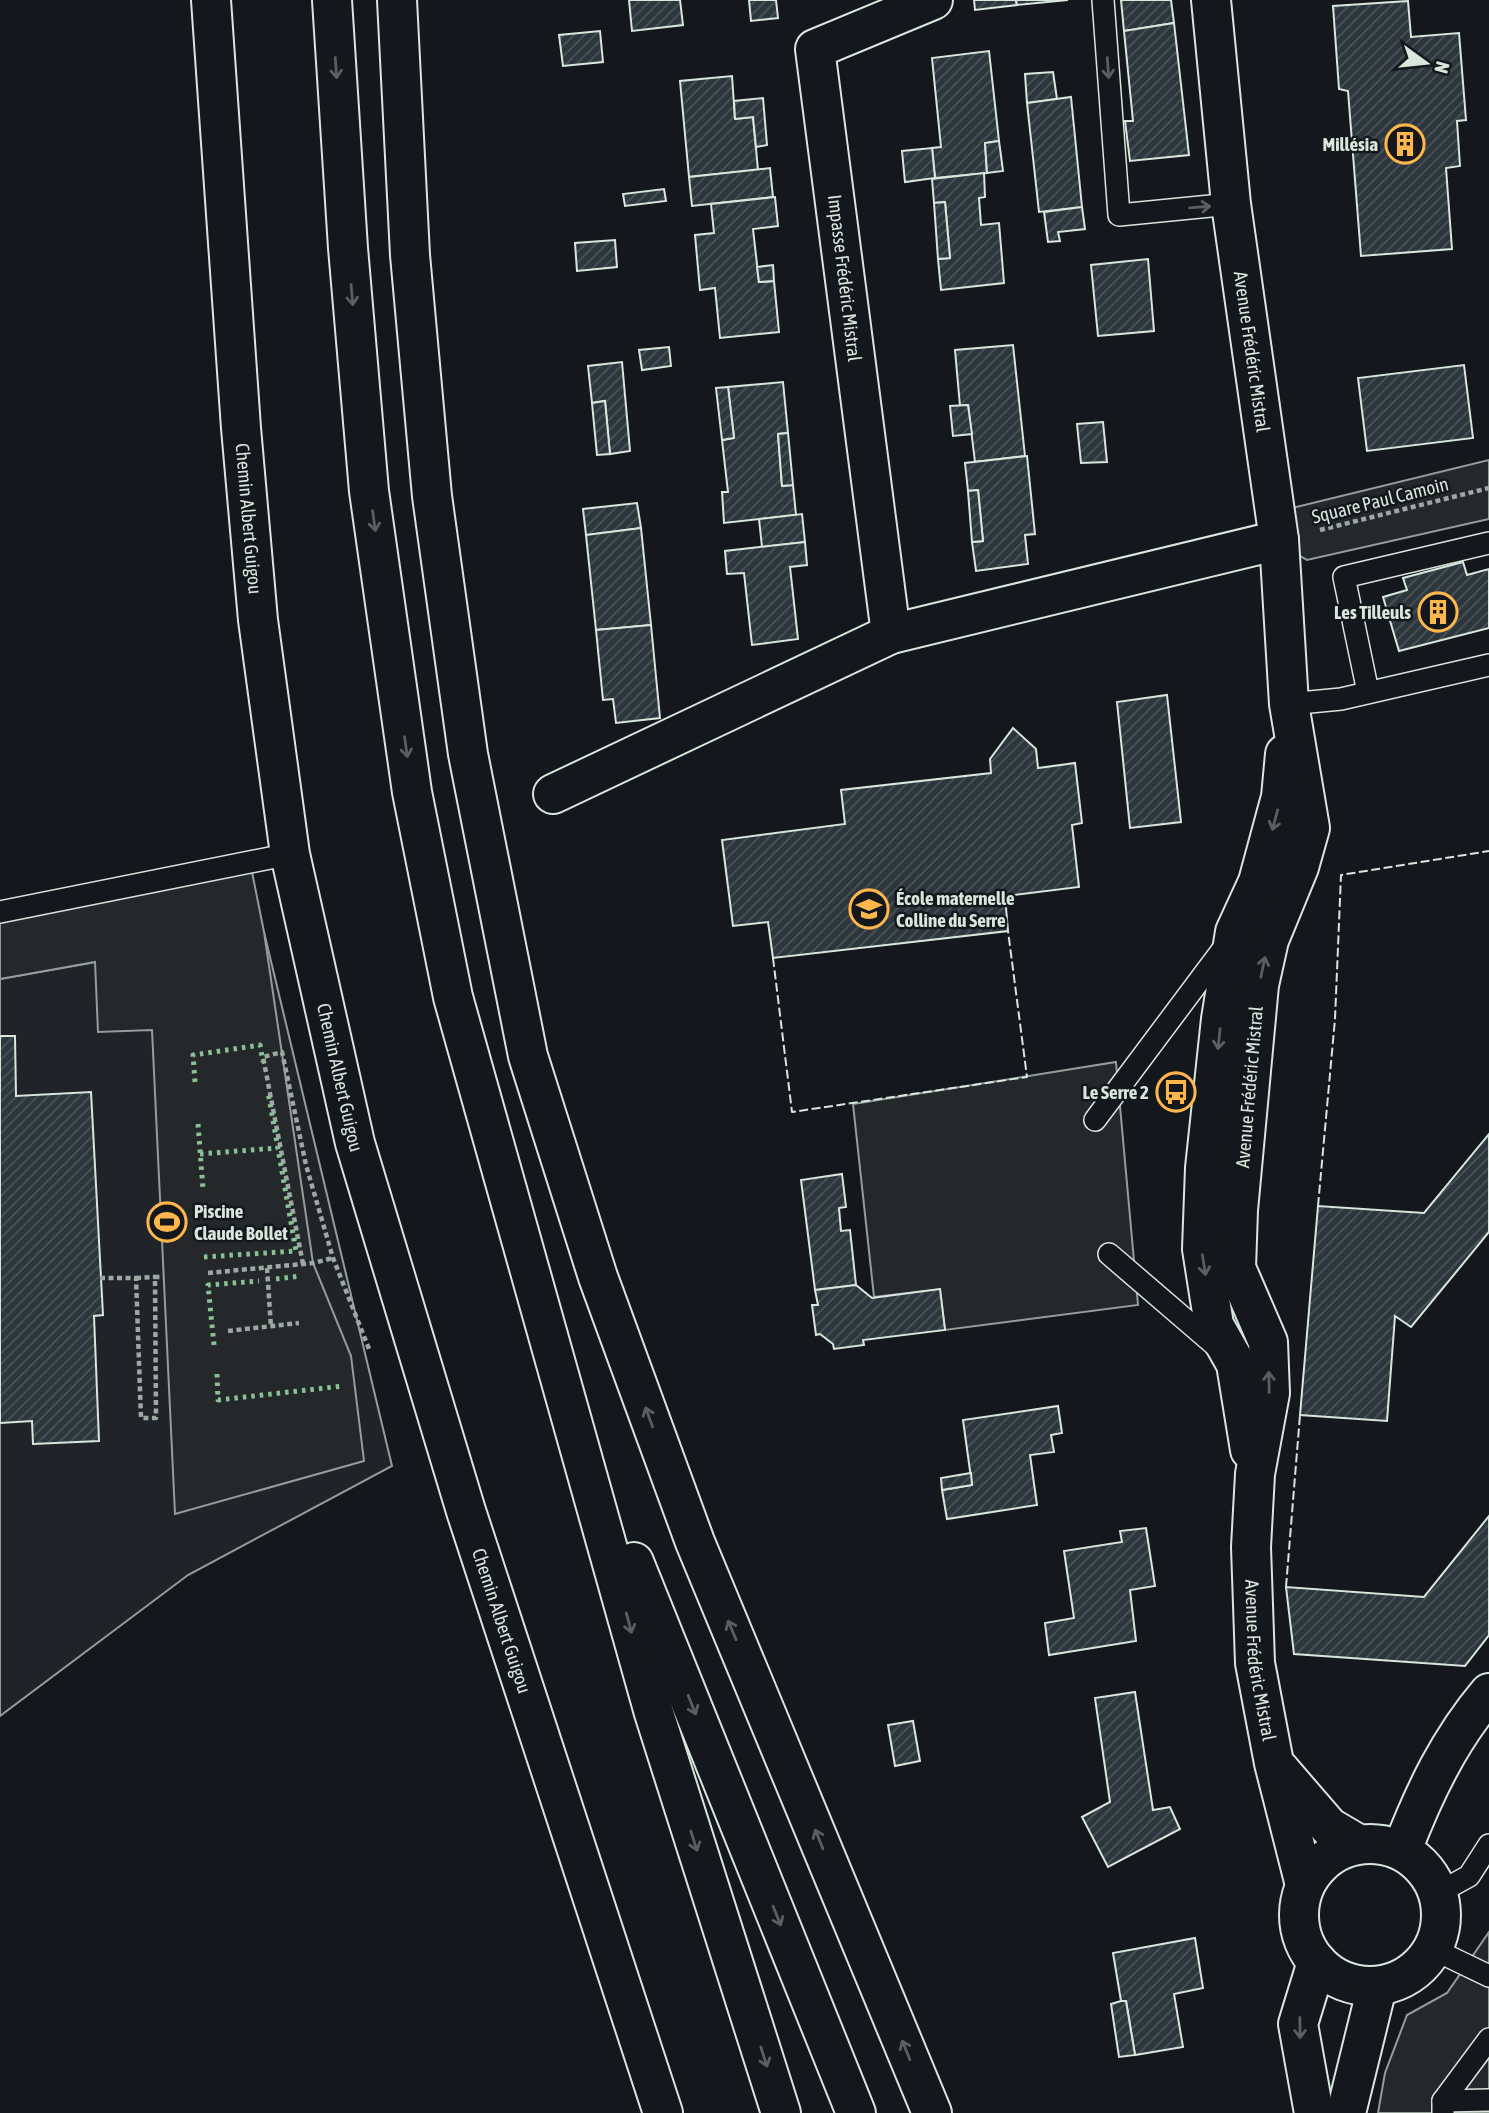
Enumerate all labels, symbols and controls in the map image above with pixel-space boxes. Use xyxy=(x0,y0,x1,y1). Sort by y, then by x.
north arrow xyxy=(1391,28,1461,98)
one-way arrow xyxy=(330,56,343,79)
one-way arrow xyxy=(1102,56,1115,79)
text: N xyxy=(1430,59,1454,76)
building icon: Millésia xyxy=(1384,123,1426,165)
place label: Millésia xyxy=(1322,133,1378,155)
street label: Impasse Frédéric Mistral xyxy=(824,193,866,363)
one-way arrow xyxy=(1188,200,1210,213)
street label: Avenue Frédéric Mistral xyxy=(1230,270,1274,433)
one-way arrow xyxy=(346,283,359,306)
street label: Chemin Albert Guigou xyxy=(231,442,267,595)
street label: Square Paul Camoin xyxy=(1309,472,1451,528)
one-way arrow xyxy=(367,510,380,532)
building icon: Les Tilleuls xyxy=(1417,591,1459,633)
place label: Les Tilleuls xyxy=(1334,601,1411,623)
one-way arrow xyxy=(400,735,413,758)
one-way arrow xyxy=(1268,808,1281,831)
place label: École maternelle Colline du Serre xyxy=(896,887,1015,931)
school or university icon: École maternelle Colline du Serre xyxy=(848,888,890,930)
one-way arrow xyxy=(1257,956,1270,979)
street label: Chemin Albert Guigou xyxy=(313,1001,368,1154)
street label: Avenue Frédéric Mistral xyxy=(1231,1005,1267,1169)
one-way arrow xyxy=(1212,1027,1225,1049)
bus stop icon: Le Serre 2 xyxy=(1155,1071,1197,1113)
place label: Le Serre 2 xyxy=(1082,1081,1149,1103)
place label: Piscine Claude Bollet xyxy=(194,1200,288,1244)
sports icon: Piscine Claude Bollet xyxy=(146,1201,188,1243)
one-way arrow xyxy=(1198,1253,1211,1276)
one-way arrow xyxy=(1262,1371,1276,1394)
one-way arrow xyxy=(642,1407,655,1429)
street label: Chemin Albert Guigou xyxy=(468,1545,536,1696)
street label: Avenue Frédéric Mistral xyxy=(1241,1579,1281,1743)
one-way arrow xyxy=(623,1611,636,1633)
one-way arrow xyxy=(724,1619,737,1641)
one-way arrow xyxy=(686,1693,699,1715)
one-way arrow xyxy=(689,1829,702,1851)
one-way arrow xyxy=(812,1829,825,1851)
one-way arrow xyxy=(771,1904,784,1926)
one-way arrow xyxy=(1294,2016,1307,2039)
one-way arrow xyxy=(898,2040,911,2061)
one-way arrow xyxy=(758,2046,771,2068)

